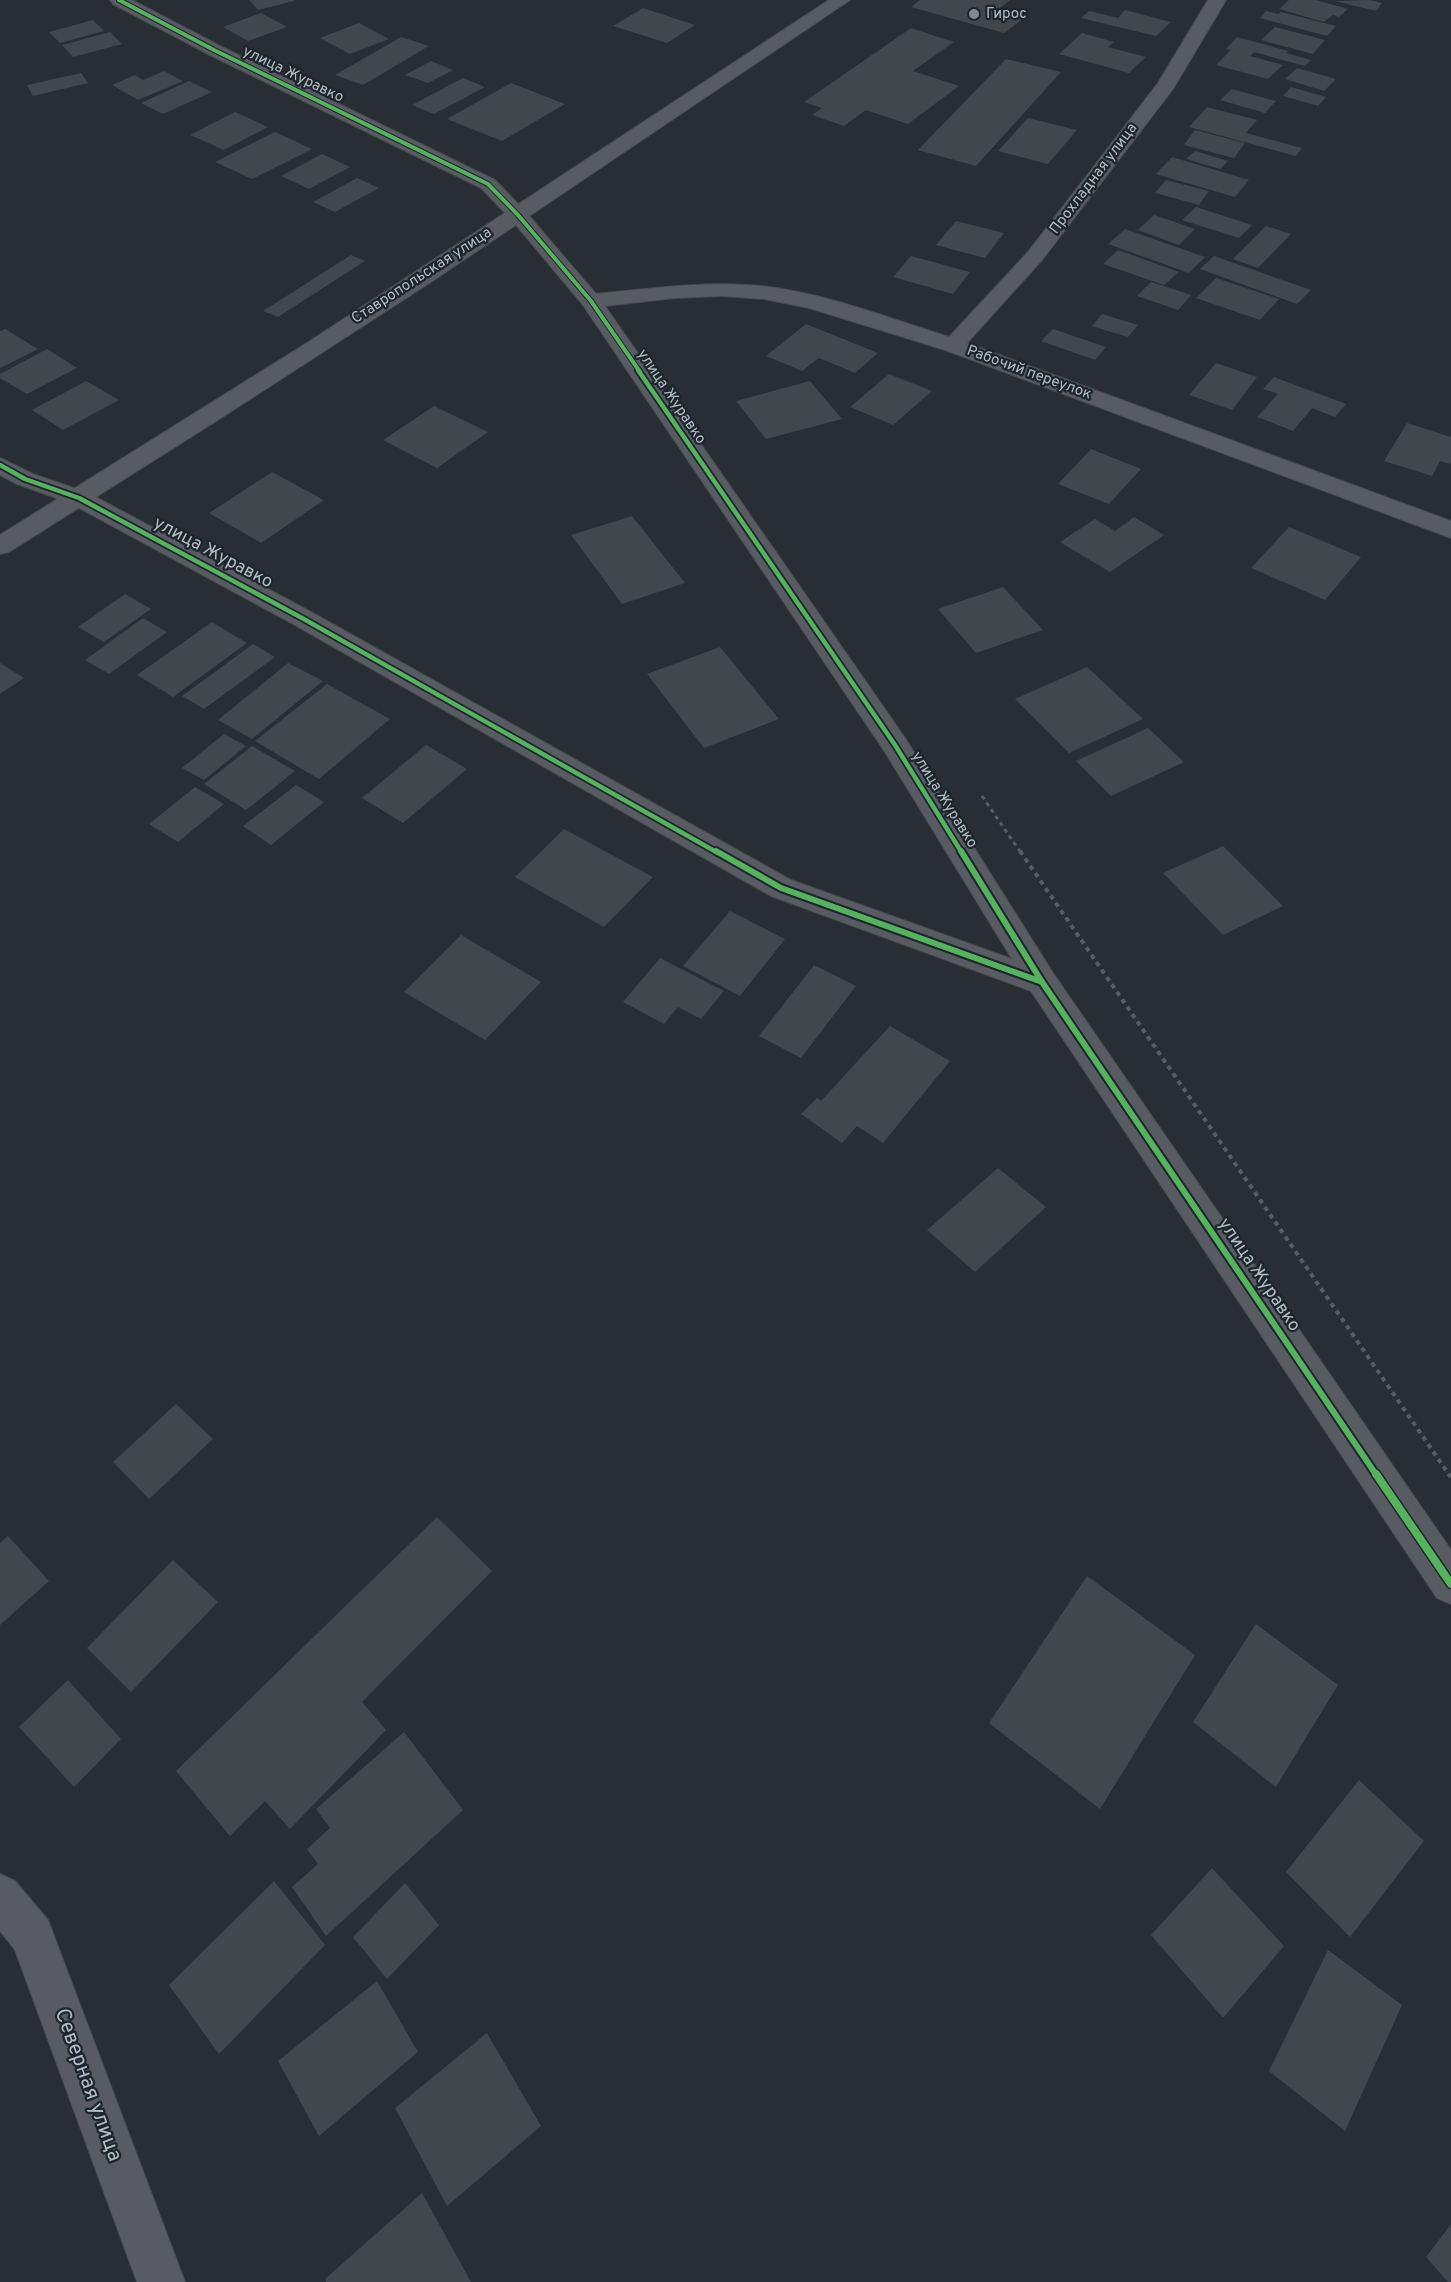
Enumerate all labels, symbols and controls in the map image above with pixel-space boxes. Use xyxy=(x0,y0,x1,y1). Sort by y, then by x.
place label: Гирос xyxy=(986,5,1027,24)
marker: Гирос xyxy=(967,7,981,21)
street label: улица Журавко xyxy=(239,42,347,108)
street label: Прохладная улица xyxy=(1046,120,1142,238)
street label: Ставропольская улица xyxy=(348,224,496,328)
street label: Рабочий переулок xyxy=(964,342,1094,404)
street label: улица Журавко xyxy=(632,346,710,448)
street label: улица Журавко xyxy=(149,512,277,594)
street label: улица Журавко xyxy=(907,748,981,852)
street label: улица Журавко xyxy=(1213,1214,1305,1336)
street label: Северная улица xyxy=(48,2005,128,2165)

